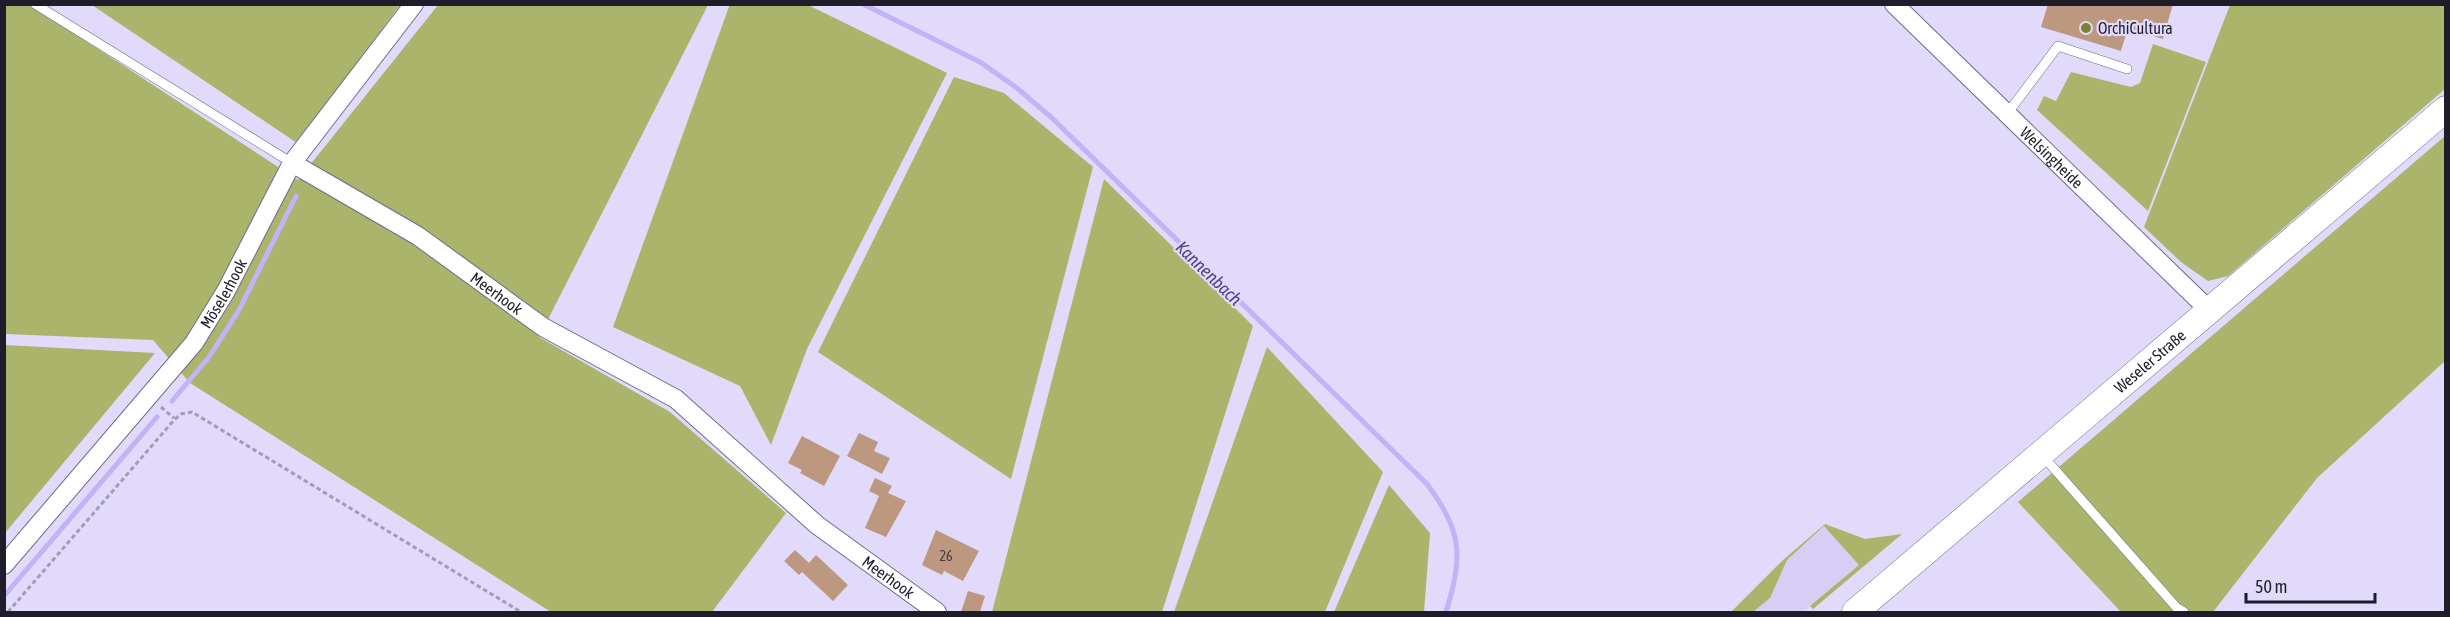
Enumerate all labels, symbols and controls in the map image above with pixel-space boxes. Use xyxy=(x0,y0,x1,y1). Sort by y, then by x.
place label: OrchiCultura xyxy=(2098,19,2173,37)
marker: OrchiCultura xyxy=(2079,21,2093,35)
street label: Welsingheide xyxy=(2017,123,2087,192)
water label: Kannenbach xyxy=(1172,236,1247,310)
street label: Möselerhook xyxy=(196,255,250,331)
street label: Meerhook xyxy=(467,268,526,318)
street label: Weseler Straße xyxy=(2111,326,2189,396)
house number: 26 xyxy=(939,548,953,564)
street label: Meerhook xyxy=(859,552,918,602)
scale bar xyxy=(2246,566,2375,604)
text: 50 m xyxy=(2255,576,2287,597)

